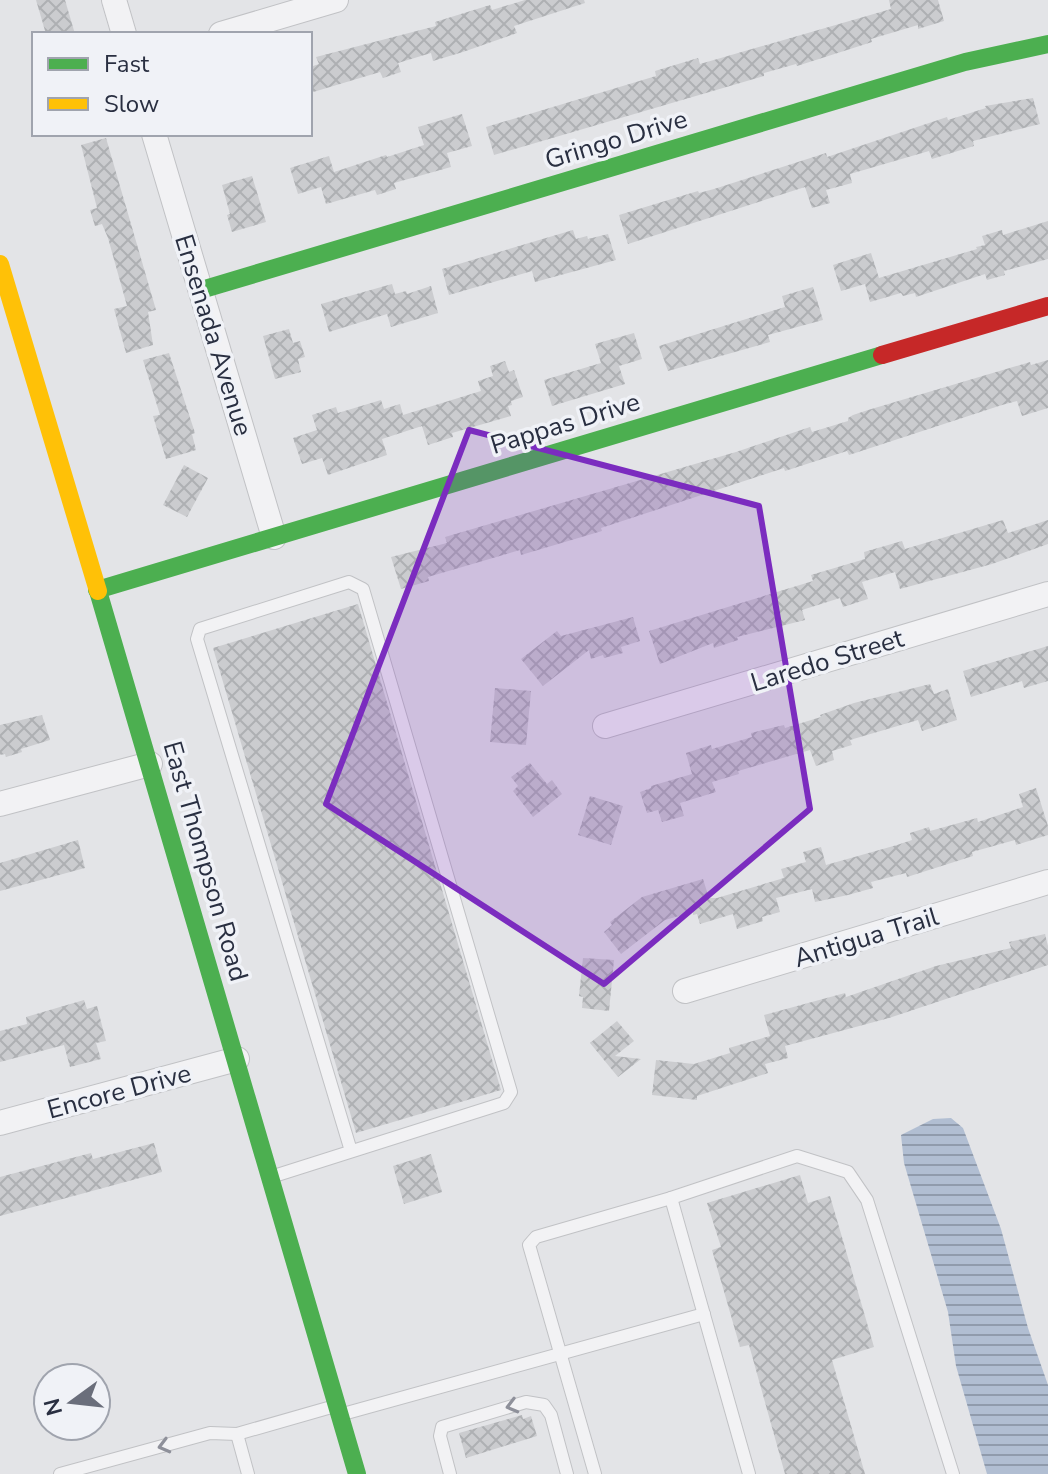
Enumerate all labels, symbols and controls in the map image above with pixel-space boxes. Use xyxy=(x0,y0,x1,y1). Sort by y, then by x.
legend xyxy=(32,32,312,136)
text: Fast xyxy=(104,48,150,80)
text: Slow xyxy=(104,88,159,120)
street label: Gringo Drive xyxy=(541,101,692,178)
street label: Ensenada Avenue xyxy=(166,230,261,440)
street label: Pappas Drive xyxy=(486,384,644,463)
street label: Laredo Street xyxy=(746,620,909,700)
street label: East Thompson Road xyxy=(155,737,257,985)
street label: Antigua Trail xyxy=(790,899,943,976)
street label: Encore Drive xyxy=(43,1055,195,1127)
north arrow xyxy=(32,1362,112,1442)
text: N xyxy=(37,1395,70,1419)
one-way arrow xyxy=(506,1396,520,1413)
one-way arrow xyxy=(157,1436,171,1453)

